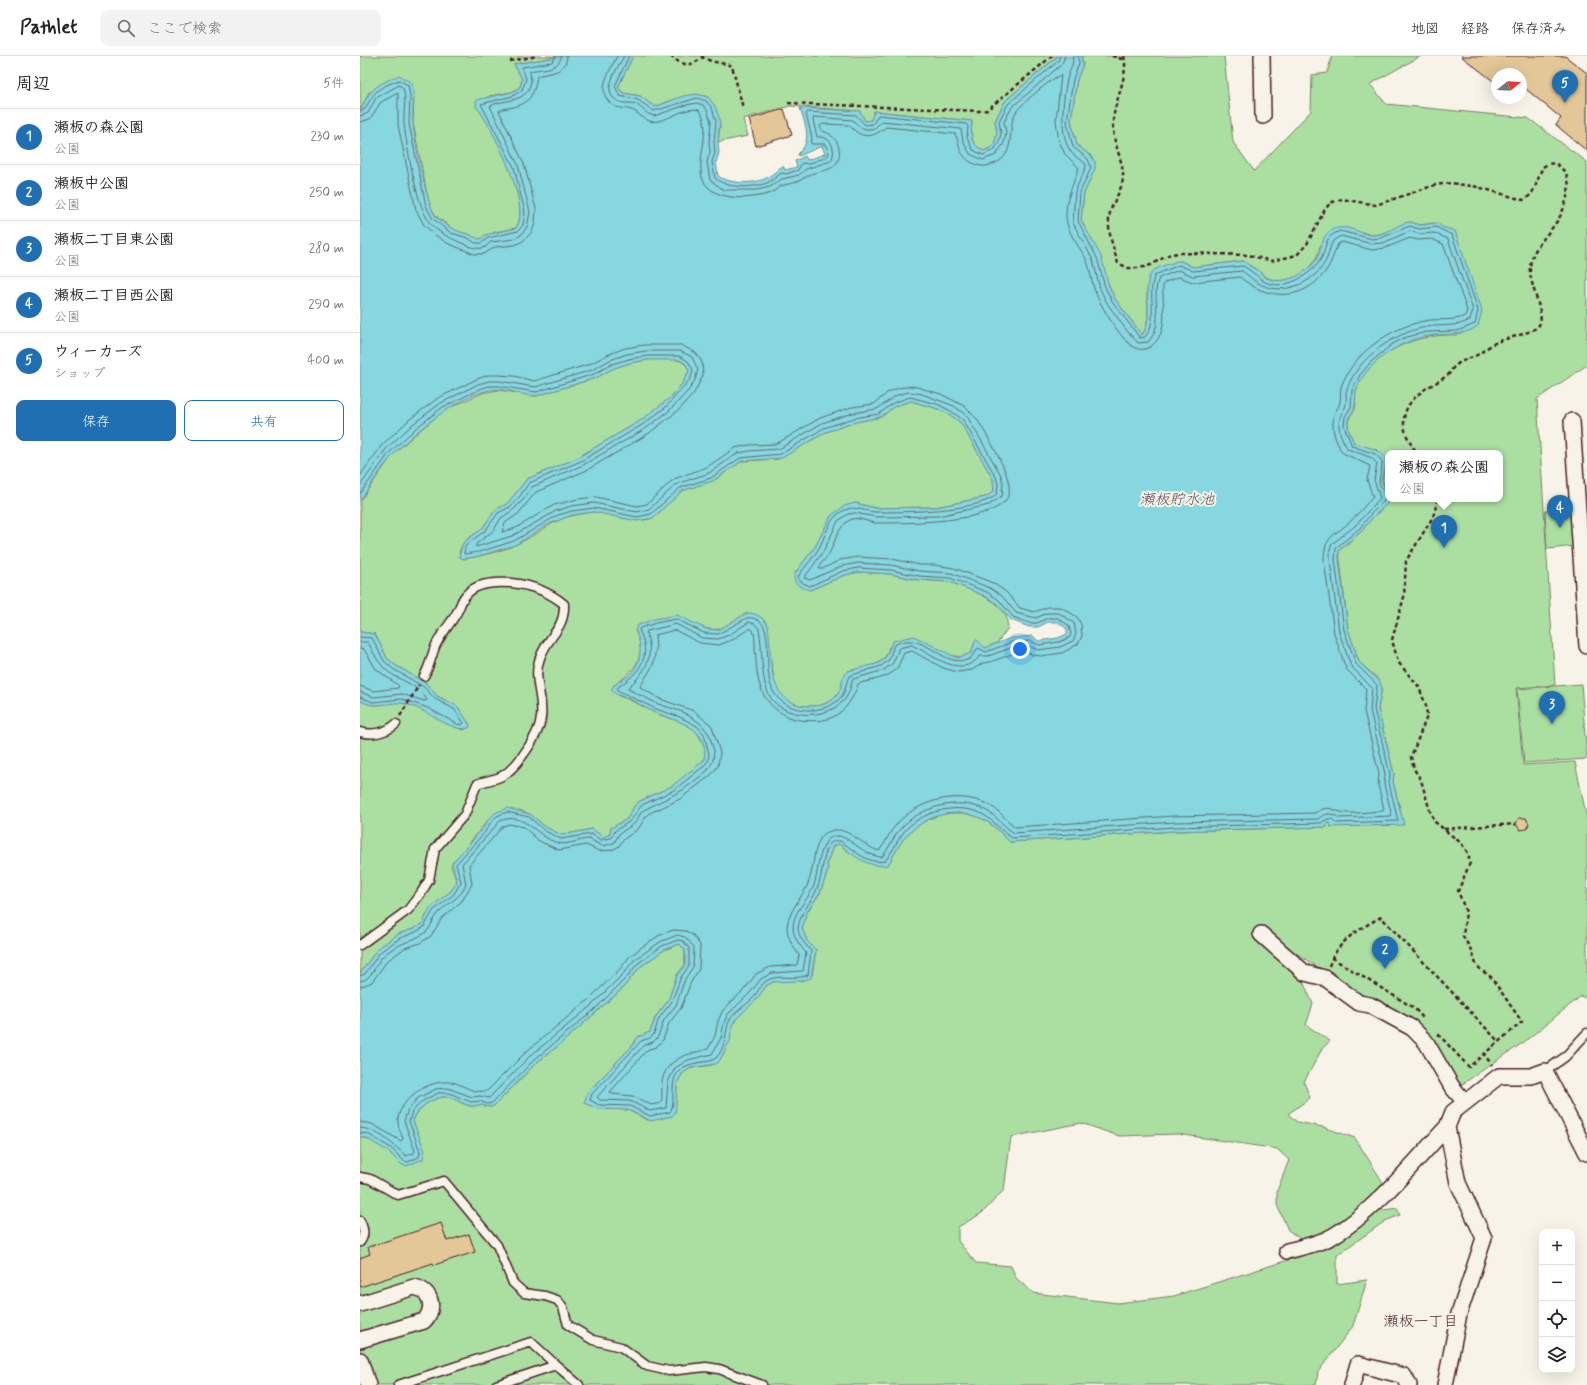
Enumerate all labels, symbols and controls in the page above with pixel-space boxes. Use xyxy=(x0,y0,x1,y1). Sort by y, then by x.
search box xyxy=(101,10,381,46)
text: Pathlet xyxy=(20,15,77,40)
icon: search xyxy=(115,17,137,39)
text: ここで検索 xyxy=(147,19,222,39)
text: 地図 xyxy=(1411,20,1439,38)
text: 経路 xyxy=(1461,20,1489,38)
text: 保存済み xyxy=(1511,20,1567,38)
north arrow xyxy=(1491,68,1527,104)
pin: 5 xyxy=(1552,70,1578,103)
text: 周辺 xyxy=(16,73,50,95)
text: 5件 xyxy=(323,75,344,92)
text: 瀬板の森公園 xyxy=(54,118,144,138)
text: 1 xyxy=(26,128,32,145)
text: 230 m xyxy=(310,128,344,145)
text: 公園 xyxy=(54,141,80,158)
text: 瀬板中公園 xyxy=(54,174,129,194)
text: 2 xyxy=(26,184,32,201)
text: 250 m xyxy=(309,184,344,201)
text: 公園 xyxy=(54,197,80,214)
text: 瀬板二丁目東公園 xyxy=(54,230,174,250)
text: 3 xyxy=(26,240,32,257)
text: 280 m xyxy=(309,240,344,257)
text: 公園 xyxy=(54,253,80,270)
text: 瀬板二丁目西公園 xyxy=(54,286,174,306)
text: 4 xyxy=(25,296,33,313)
text: 290 m xyxy=(308,296,344,313)
text: 公園 xyxy=(54,309,80,326)
text: ウィーカーズ xyxy=(54,342,142,362)
text: 5 xyxy=(25,352,33,369)
text: 400 m xyxy=(307,352,344,369)
text: ショップ xyxy=(54,365,105,382)
button: 保存 xyxy=(16,400,176,441)
button: 共有 xyxy=(184,400,344,441)
popup xyxy=(1385,450,1503,502)
text: 瀬板の森公園 xyxy=(1399,458,1489,478)
text: 公園 xyxy=(1399,481,1425,498)
water label: 瀬板貯水池 xyxy=(1139,490,1215,510)
pin: 4 xyxy=(1547,495,1573,528)
pin: 1 xyxy=(1431,515,1457,548)
your location xyxy=(1010,639,1030,659)
pin: 3 xyxy=(1539,691,1565,724)
pin: 2 xyxy=(1372,936,1398,969)
map controls xyxy=(1539,1229,1575,1373)
button: + xyxy=(1539,1229,1575,1265)
button: − xyxy=(1539,1265,1575,1301)
button: locate xyxy=(1539,1301,1575,1337)
district label: 瀬板一丁目 xyxy=(1383,1312,1459,1332)
button: layers xyxy=(1539,1337,1575,1373)

